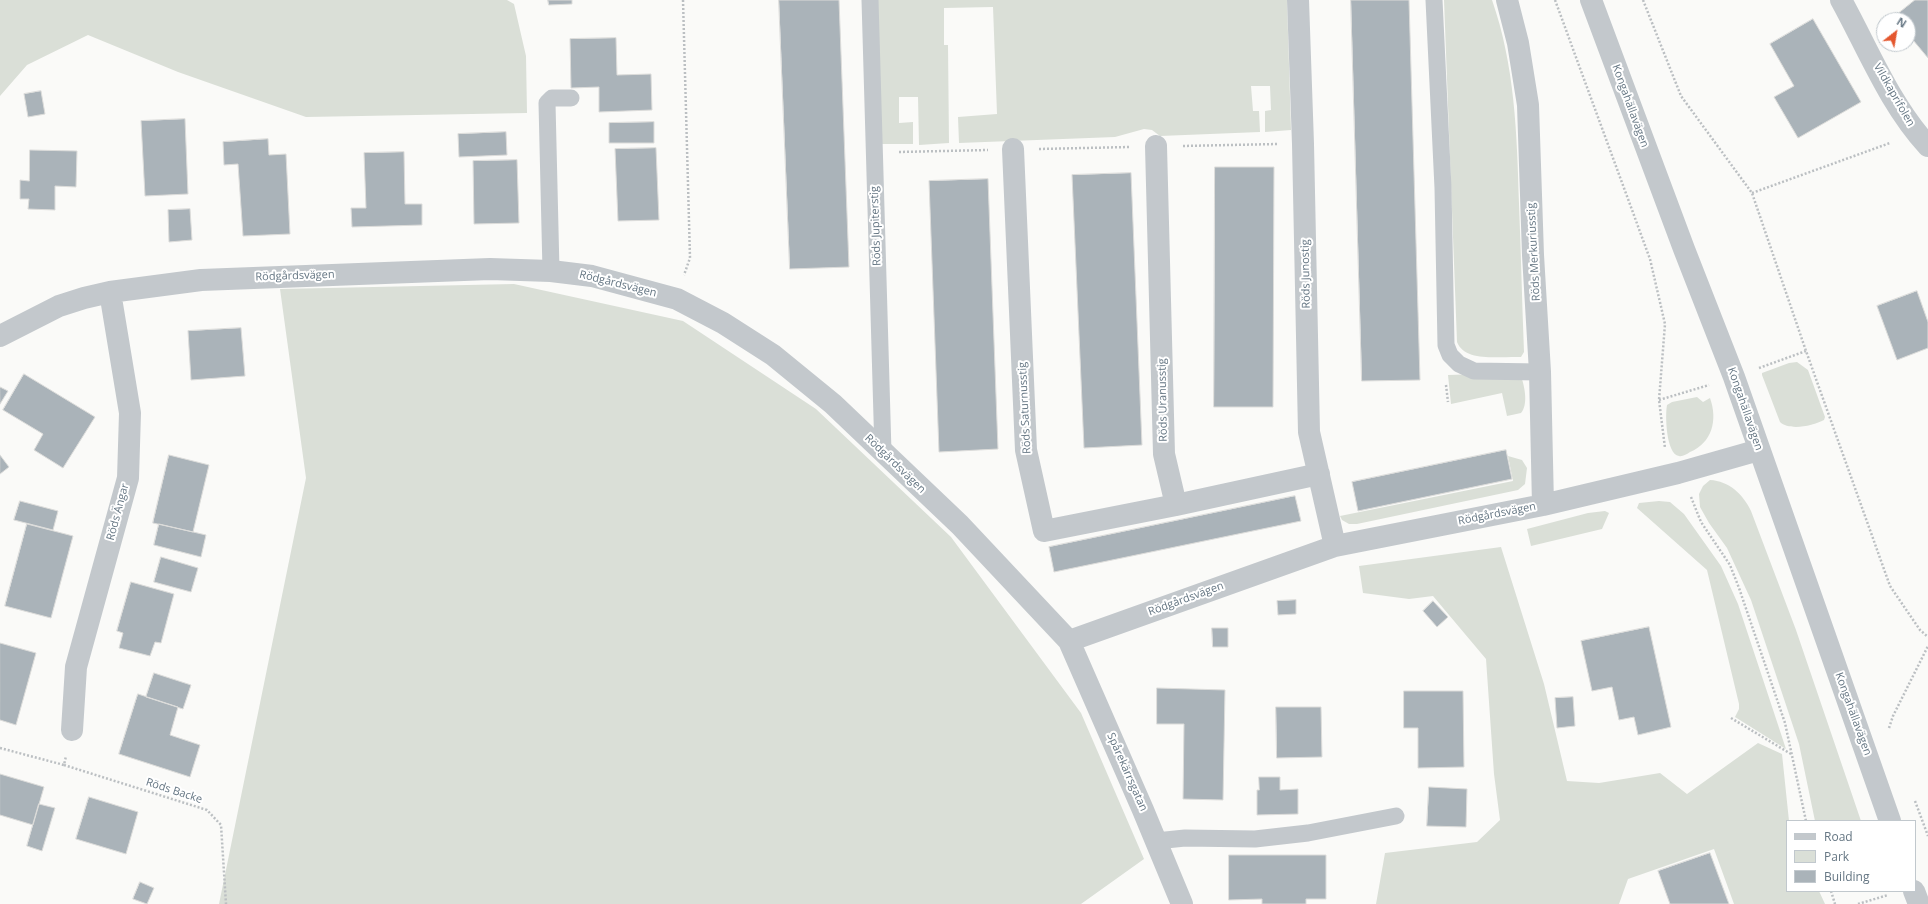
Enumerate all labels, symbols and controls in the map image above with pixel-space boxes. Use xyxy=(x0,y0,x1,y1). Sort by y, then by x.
north arrow xyxy=(1876,12,1916,52)
text: N xyxy=(1894,13,1910,31)
street label: Vildkaprifolen xyxy=(1871,61,1917,129)
street label: Kongahällavägen xyxy=(1609,63,1651,149)
street label: Röds Jupiterstig xyxy=(868,186,884,266)
street label: Röds Merkuriusstig xyxy=(1525,202,1543,302)
street label: Röds Junostig xyxy=(1299,239,1313,309)
street label: Rödgårdsvägen xyxy=(255,268,335,284)
street label: Rödgårdsvägen xyxy=(578,268,658,300)
street label: Röds Uranusstig xyxy=(1156,358,1170,442)
street label: Röds Saturnusstig xyxy=(1016,362,1034,454)
street label: Kongahällavägen xyxy=(1725,366,1765,452)
street label: Rödgårdsvägen xyxy=(862,432,928,496)
street label: Röds Ängar xyxy=(104,482,132,542)
street label: Rödgårdsvägen xyxy=(1457,500,1537,528)
street label: Rödgårdsvägen xyxy=(1147,579,1225,619)
street label: Kongahällavägen xyxy=(1832,671,1874,757)
street label: Spårekärrsgatan xyxy=(1104,731,1150,813)
street label: Röds Backe xyxy=(144,776,204,806)
legend xyxy=(1786,820,1916,892)
text: Road xyxy=(1824,828,1853,845)
text: Park xyxy=(1824,848,1849,865)
text: Building xyxy=(1824,868,1869,885)

